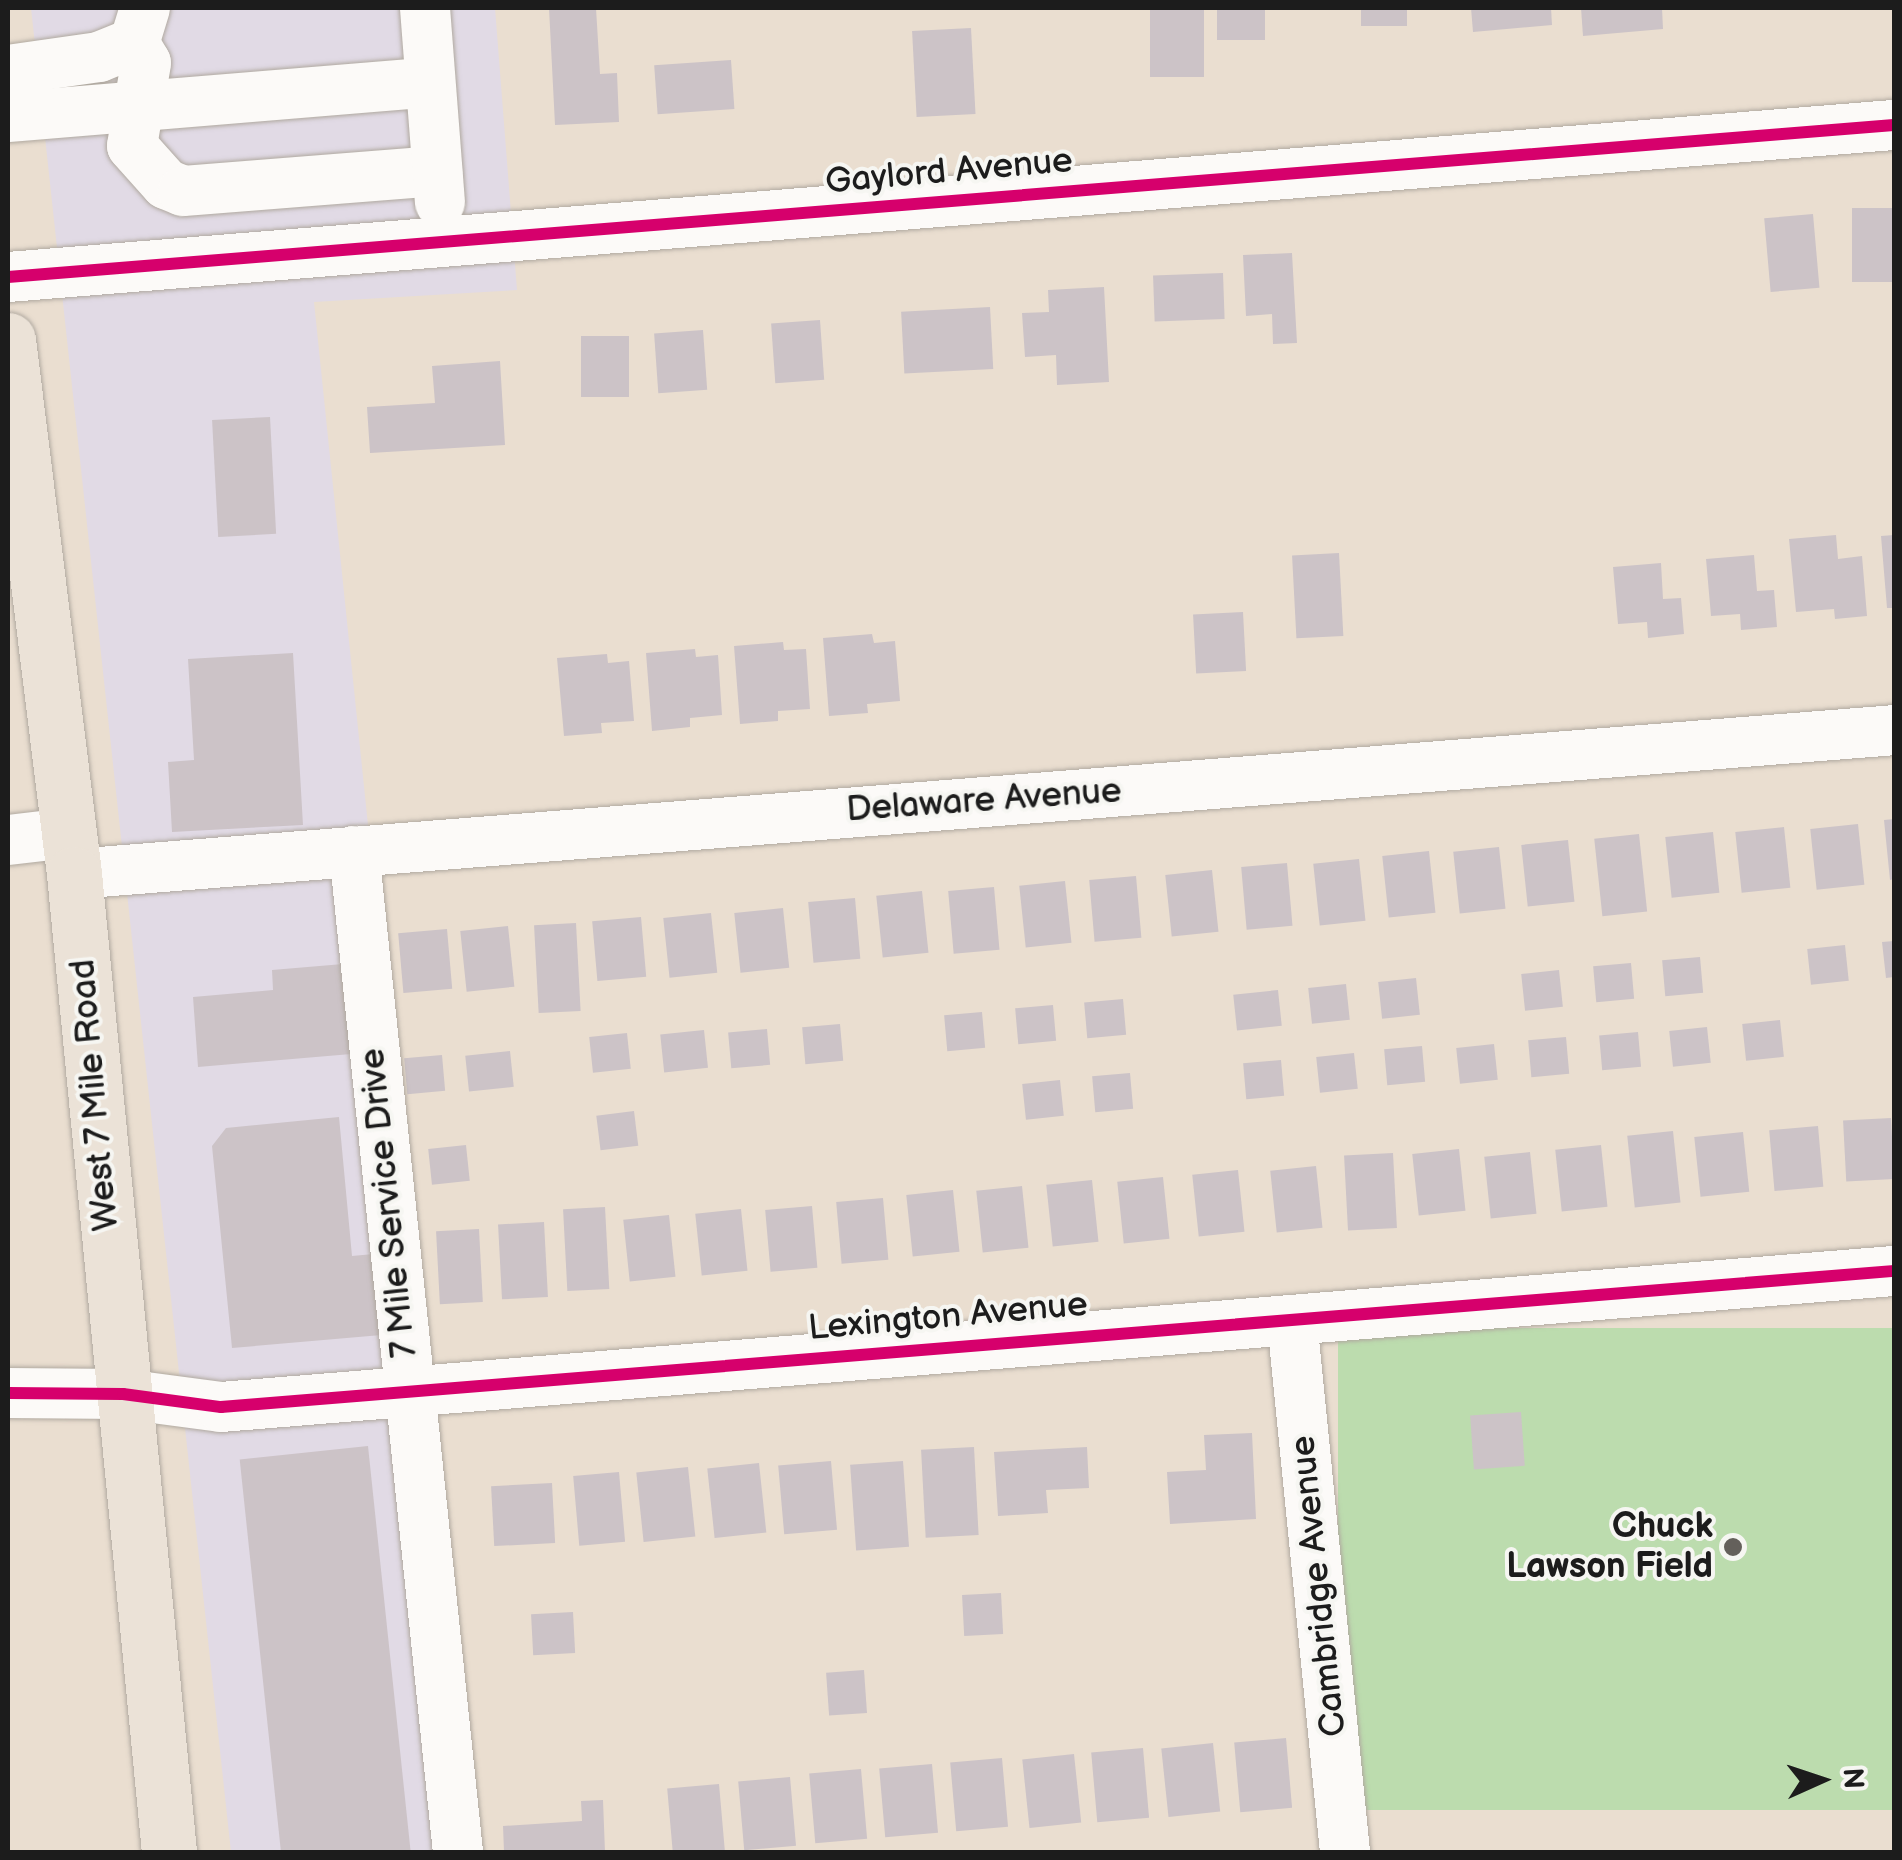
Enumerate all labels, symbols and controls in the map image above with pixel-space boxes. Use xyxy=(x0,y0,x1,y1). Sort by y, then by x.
street label: Gaylord Avenue xyxy=(824,140,1074,204)
street label: Delaware Avenue xyxy=(845,770,1123,832)
street label: West 7 Mile Road xyxy=(62,956,128,1234)
street label: 7 Mile Service Drive xyxy=(352,1045,426,1361)
street label: Lexington Avenue xyxy=(807,1284,1089,1350)
street label: Cambridge Avenue xyxy=(1282,1433,1356,1739)
place label: Chuck Lawson Field xyxy=(1506,1506,1713,1588)
marker: Chuck Lawson Field xyxy=(1722,1536,1744,1558)
north arrow xyxy=(1772,1730,1872,1830)
text: N xyxy=(1835,1767,1869,1790)

